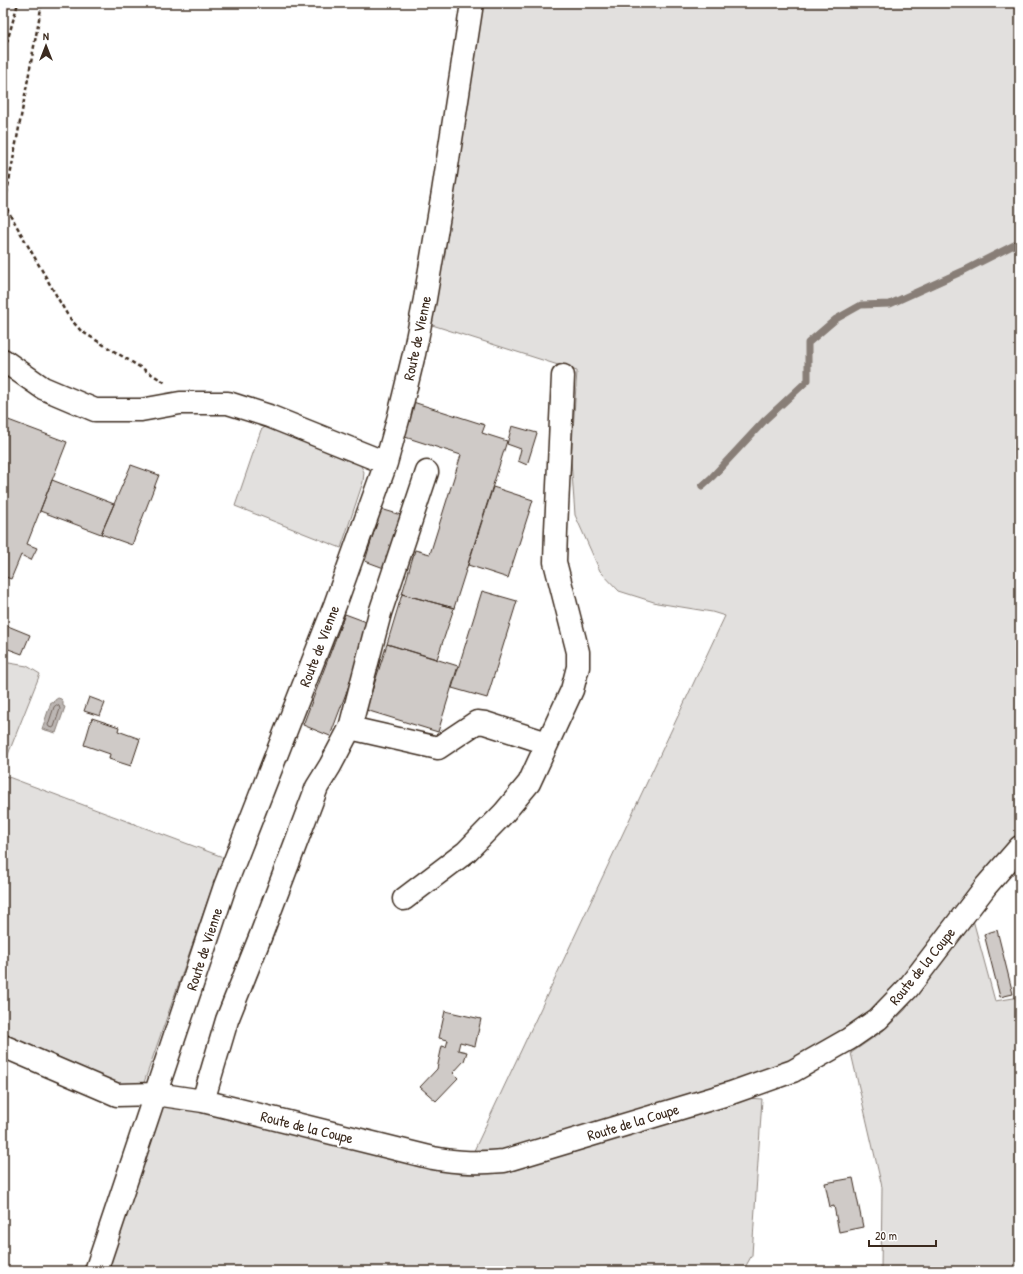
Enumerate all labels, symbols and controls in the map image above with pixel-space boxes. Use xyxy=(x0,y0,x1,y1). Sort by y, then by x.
north arrow xyxy=(26,26,66,66)
text: N xyxy=(43,29,49,43)
street label: Route de Vienne xyxy=(398,294,436,382)
street label: Route de Vienne xyxy=(294,602,344,690)
street label: Route de Vienne xyxy=(181,905,227,993)
street label: Route de la Coupe xyxy=(884,923,960,1009)
street label: Route de la Coupe xyxy=(585,1098,681,1146)
street label: Route de la Coupe xyxy=(259,1105,356,1149)
scale bar xyxy=(869,1222,936,1248)
text: 20 m xyxy=(875,1227,897,1244)

